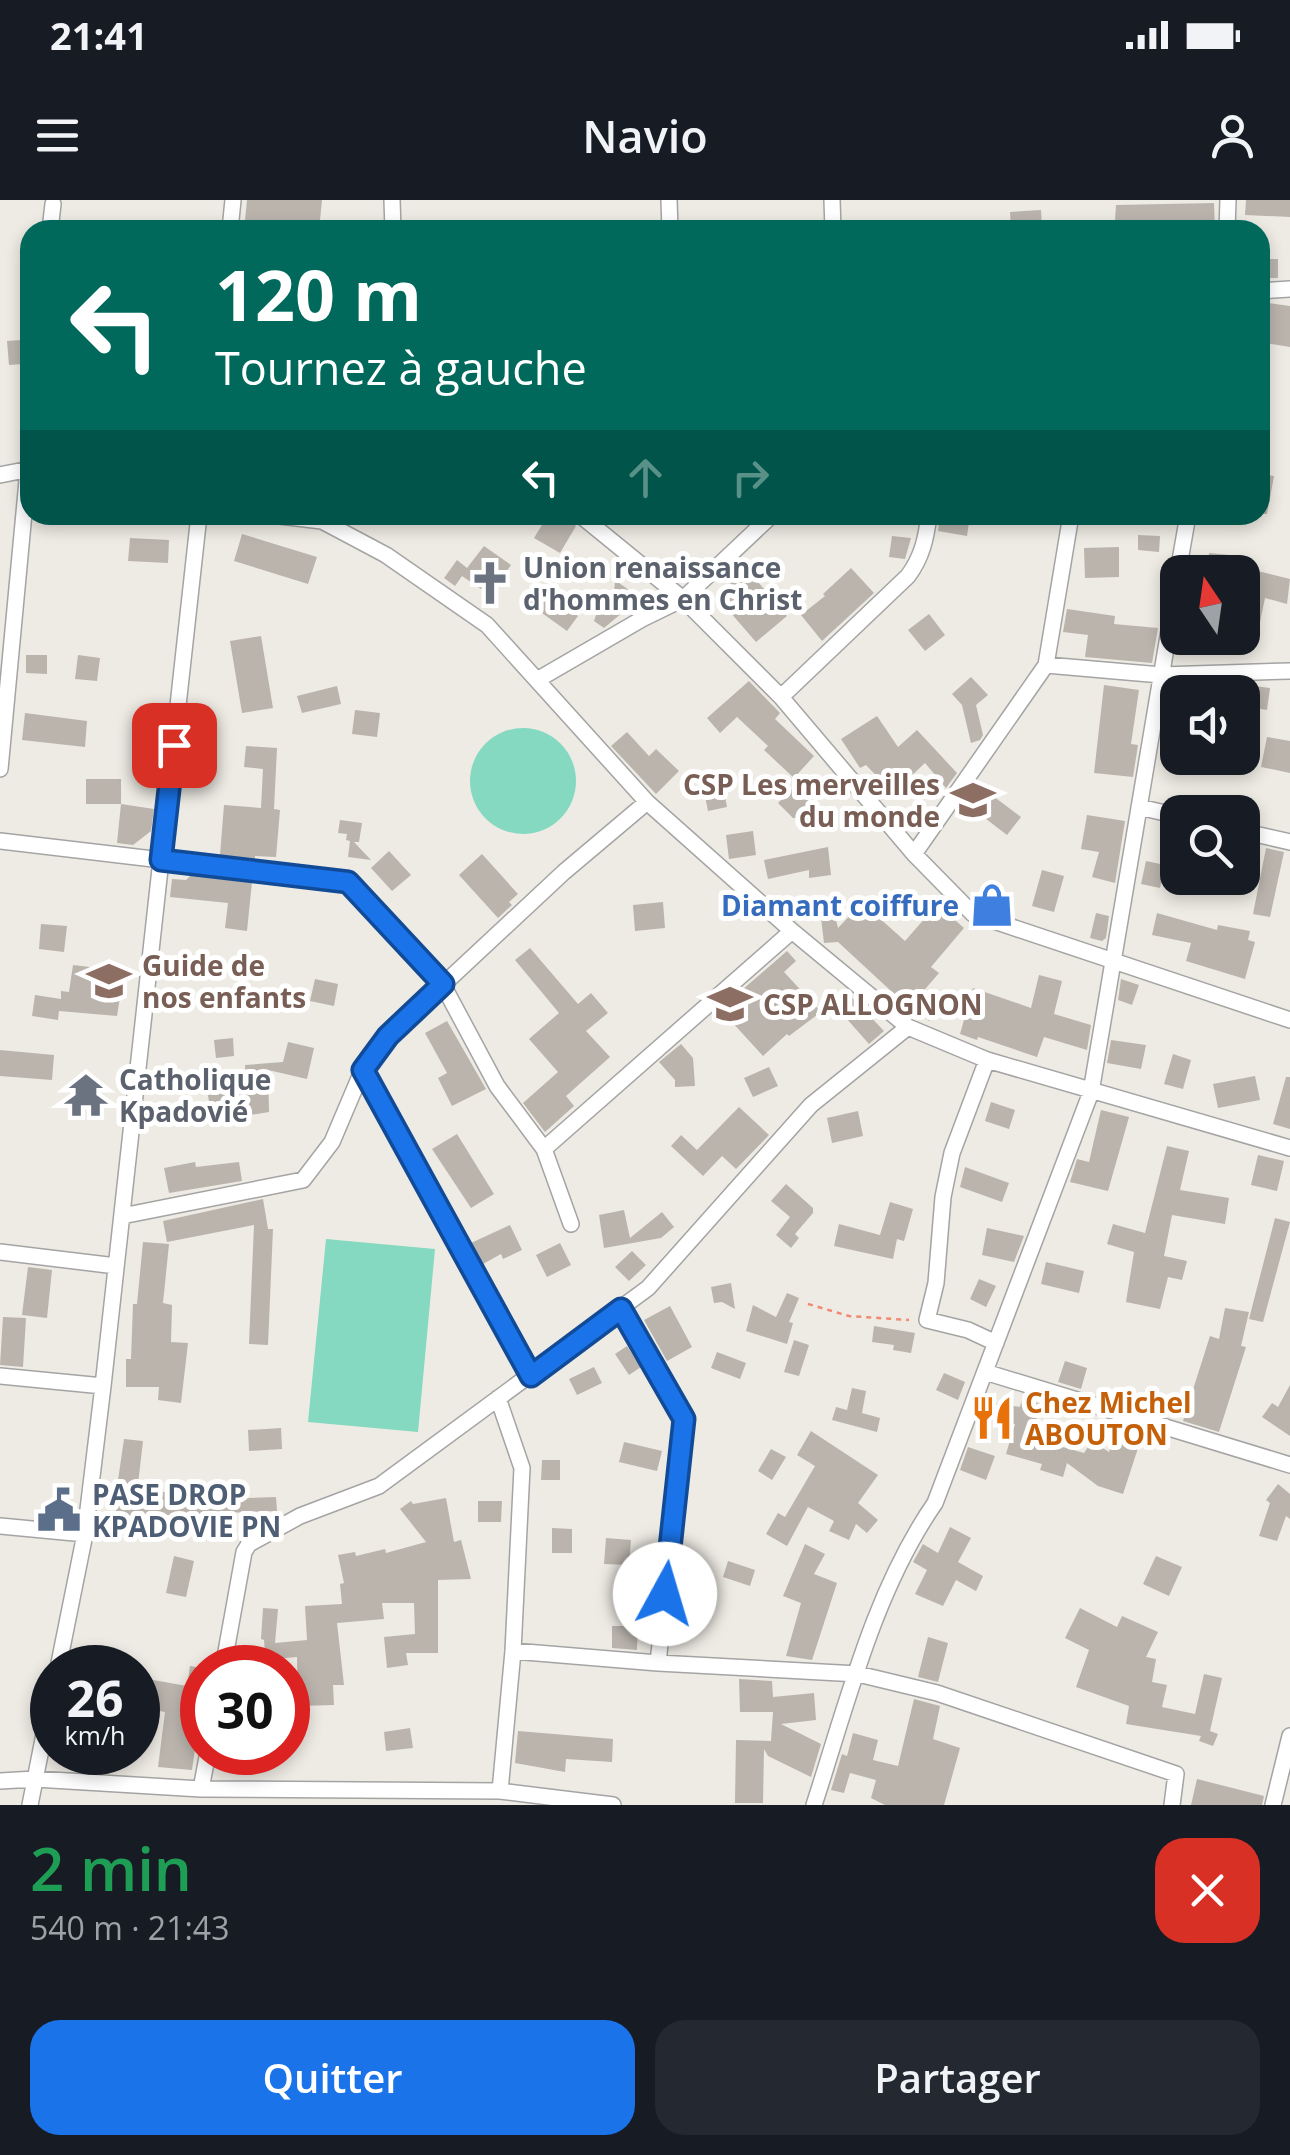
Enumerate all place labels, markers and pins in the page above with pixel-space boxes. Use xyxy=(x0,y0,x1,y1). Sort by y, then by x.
place label: Union renaissance d'hommes en Christ xyxy=(523,548,802,618)
church icon: Union renaissance d'hommes en Christ xyxy=(466,559,514,607)
pin xyxy=(132,703,217,788)
place label: CSP Les merveilles du monde xyxy=(683,765,940,835)
school or university icon: CSP Les merveilles du monde xyxy=(949,776,997,824)
shop icon: Diamant coiffure xyxy=(968,881,1016,929)
place label: Diamant coiffure xyxy=(721,886,959,924)
place label: Guide de nos enfants xyxy=(142,946,306,1016)
school or university icon: Guide de nos enfants xyxy=(85,957,133,1005)
school or university icon: CSP ALLOGNON xyxy=(706,980,754,1028)
place label: CSP ALLOGNON xyxy=(763,985,982,1023)
place label: Catholique Kpadovié xyxy=(119,1060,271,1130)
temple icon: Catholique Kpadovié xyxy=(62,1071,110,1119)
place label: Chez Michel ABOUTON xyxy=(1025,1383,1192,1453)
restaurant icon: Chez Michel ABOUTON xyxy=(968,1394,1016,1442)
place label: PASE DROP KPADOVIE PN xyxy=(92,1475,281,1545)
public building icon: PASE DROP KPADOVIE PN xyxy=(35,1486,83,1534)

